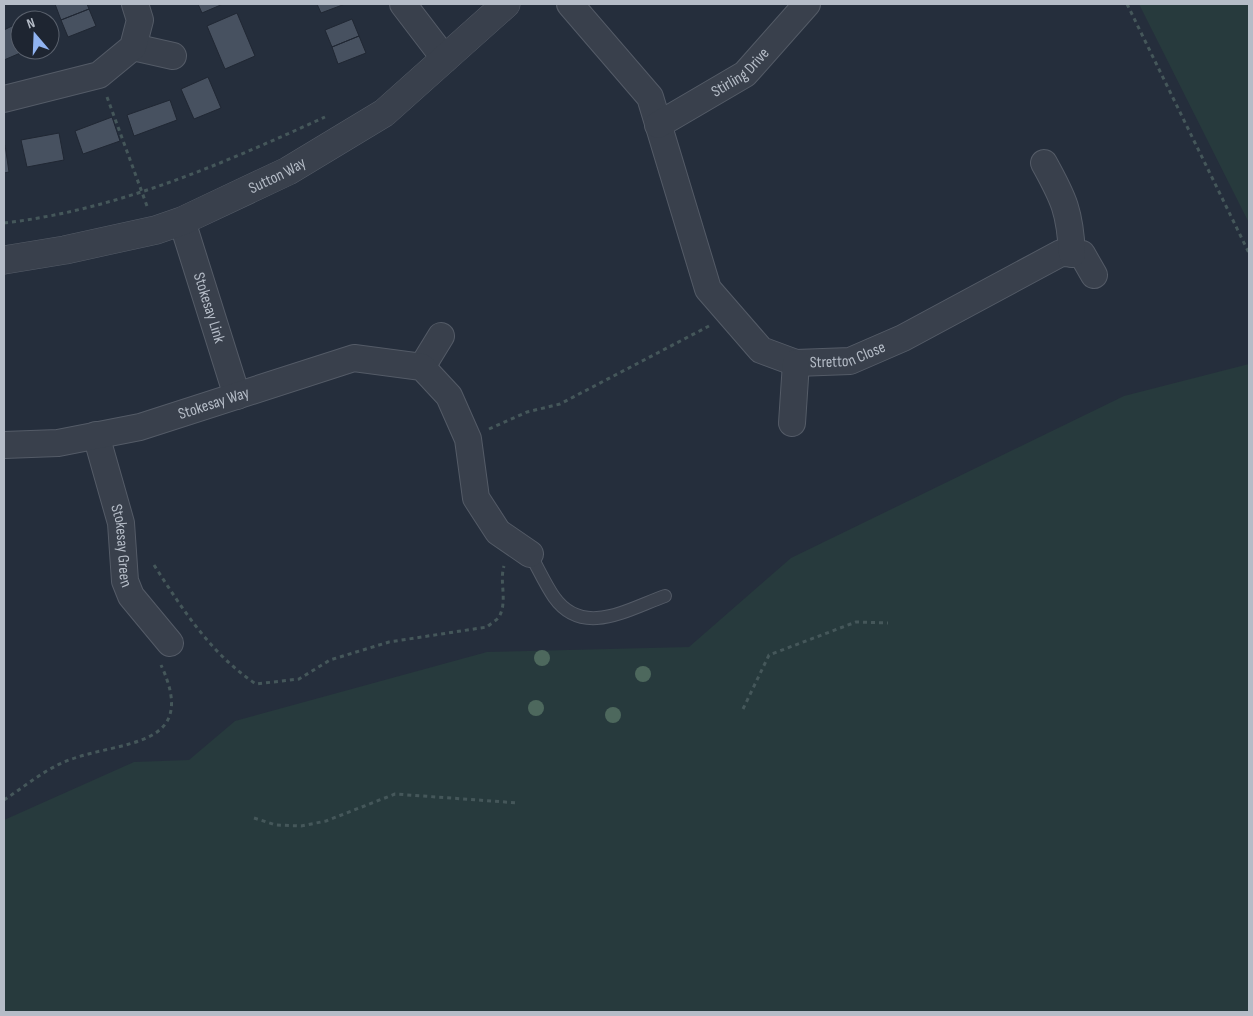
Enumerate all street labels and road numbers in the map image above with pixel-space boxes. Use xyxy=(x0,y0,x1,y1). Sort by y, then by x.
street label: Stirling Drive xyxy=(708,44,773,101)
street label: Sutton Way xyxy=(246,153,309,198)
street label: Stokesay Link xyxy=(189,270,229,345)
street label: Stretton Close xyxy=(809,337,888,372)
street label: Stokesay Way xyxy=(176,383,251,424)
street label: Stokesay Green xyxy=(107,502,136,590)

